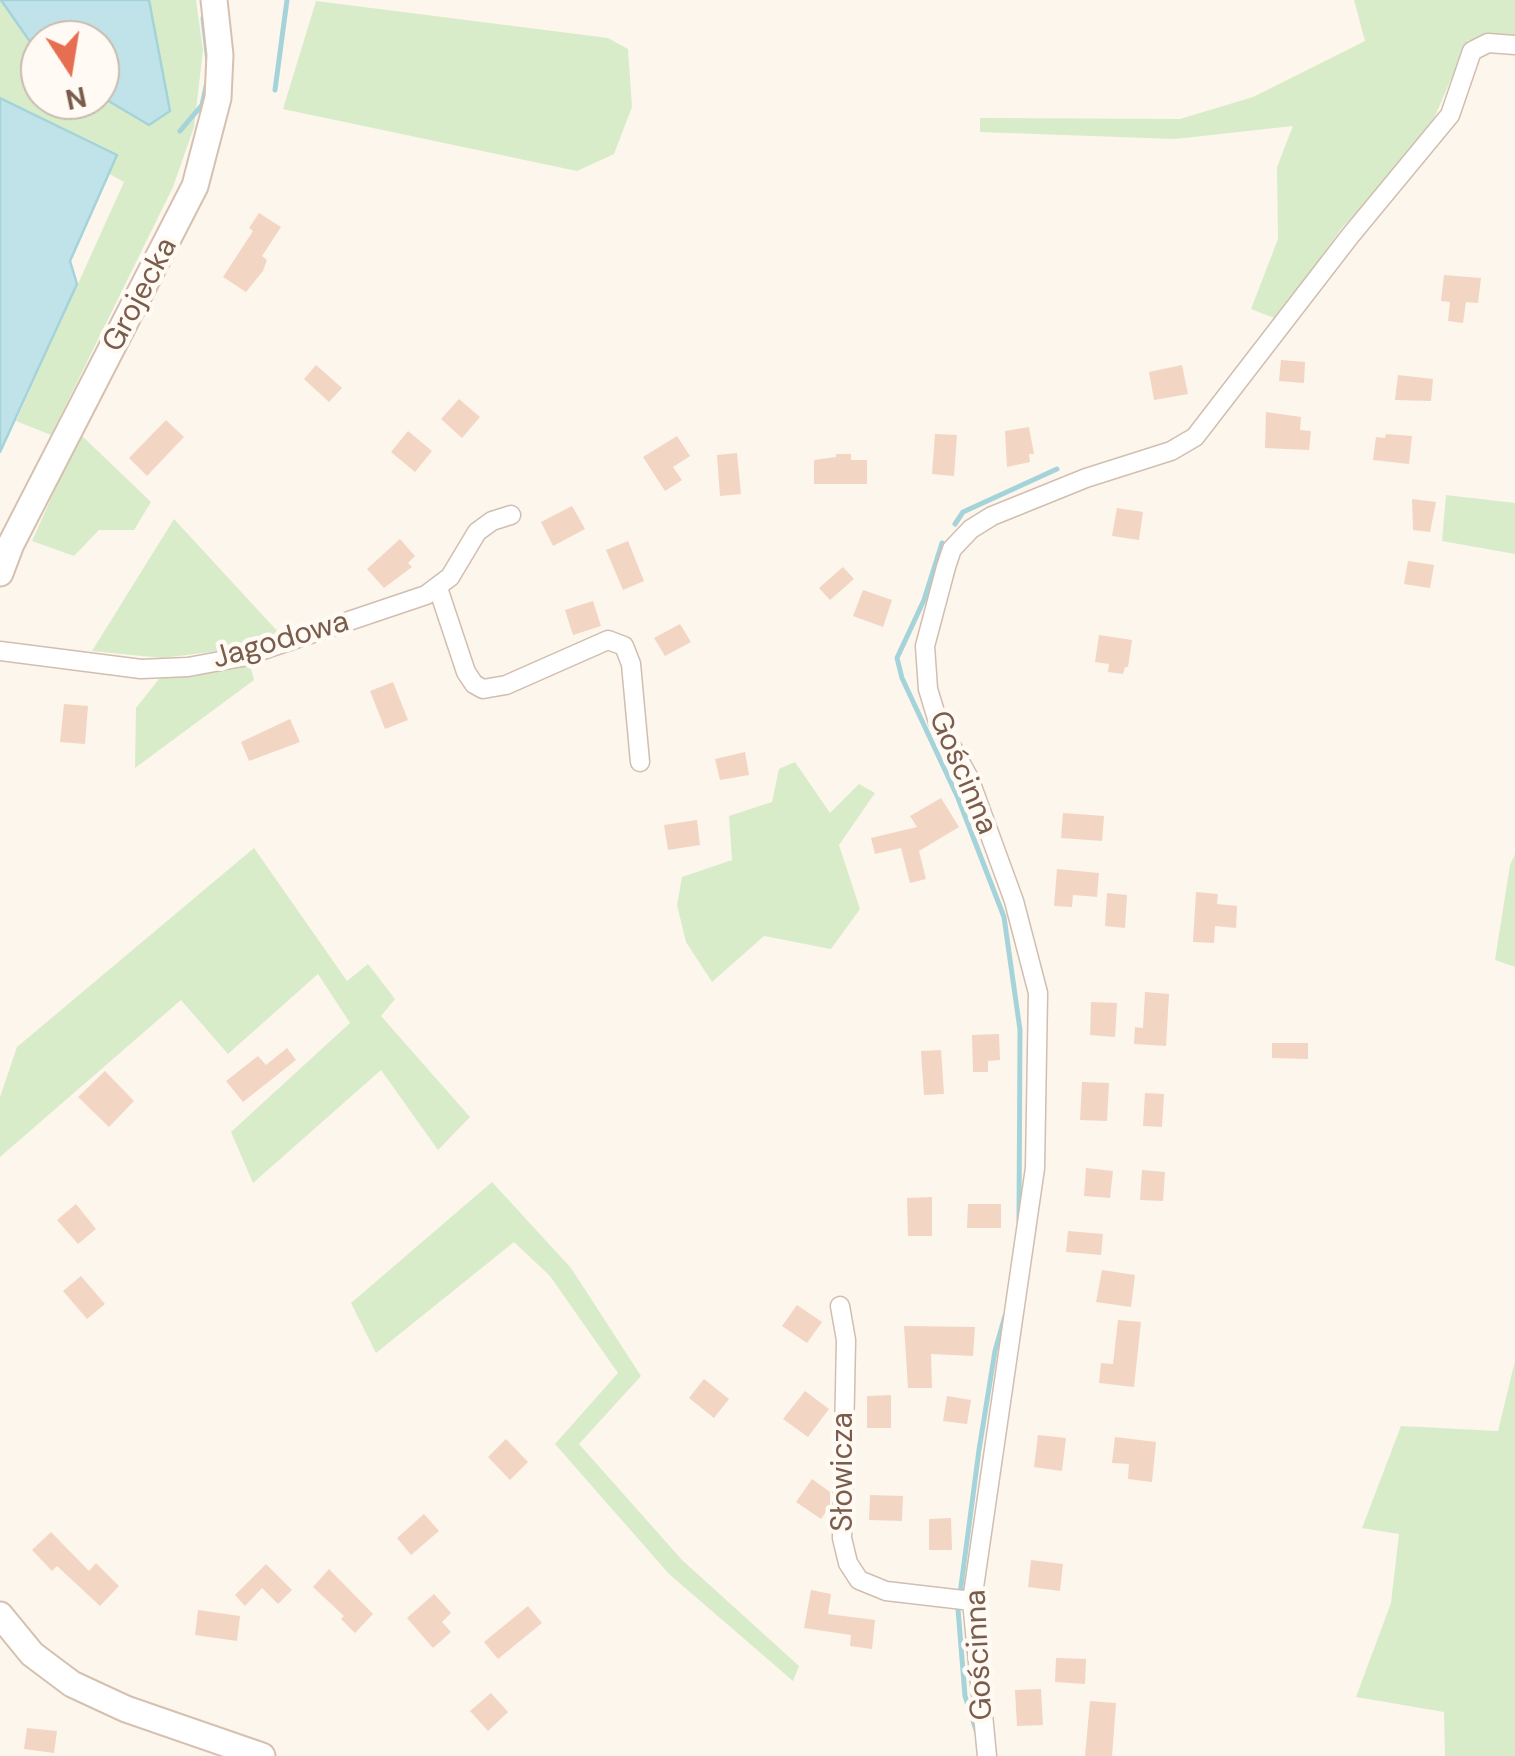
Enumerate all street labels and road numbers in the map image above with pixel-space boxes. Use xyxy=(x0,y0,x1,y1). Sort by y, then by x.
street label: Grojecka xyxy=(96,232,186,358)
street label: Jagodowa xyxy=(209,604,353,678)
street label: Gościnna xyxy=(920,706,1004,840)
street label: Słowicza xyxy=(826,1412,862,1532)
street label: Gościnna xyxy=(959,1589,1001,1721)

